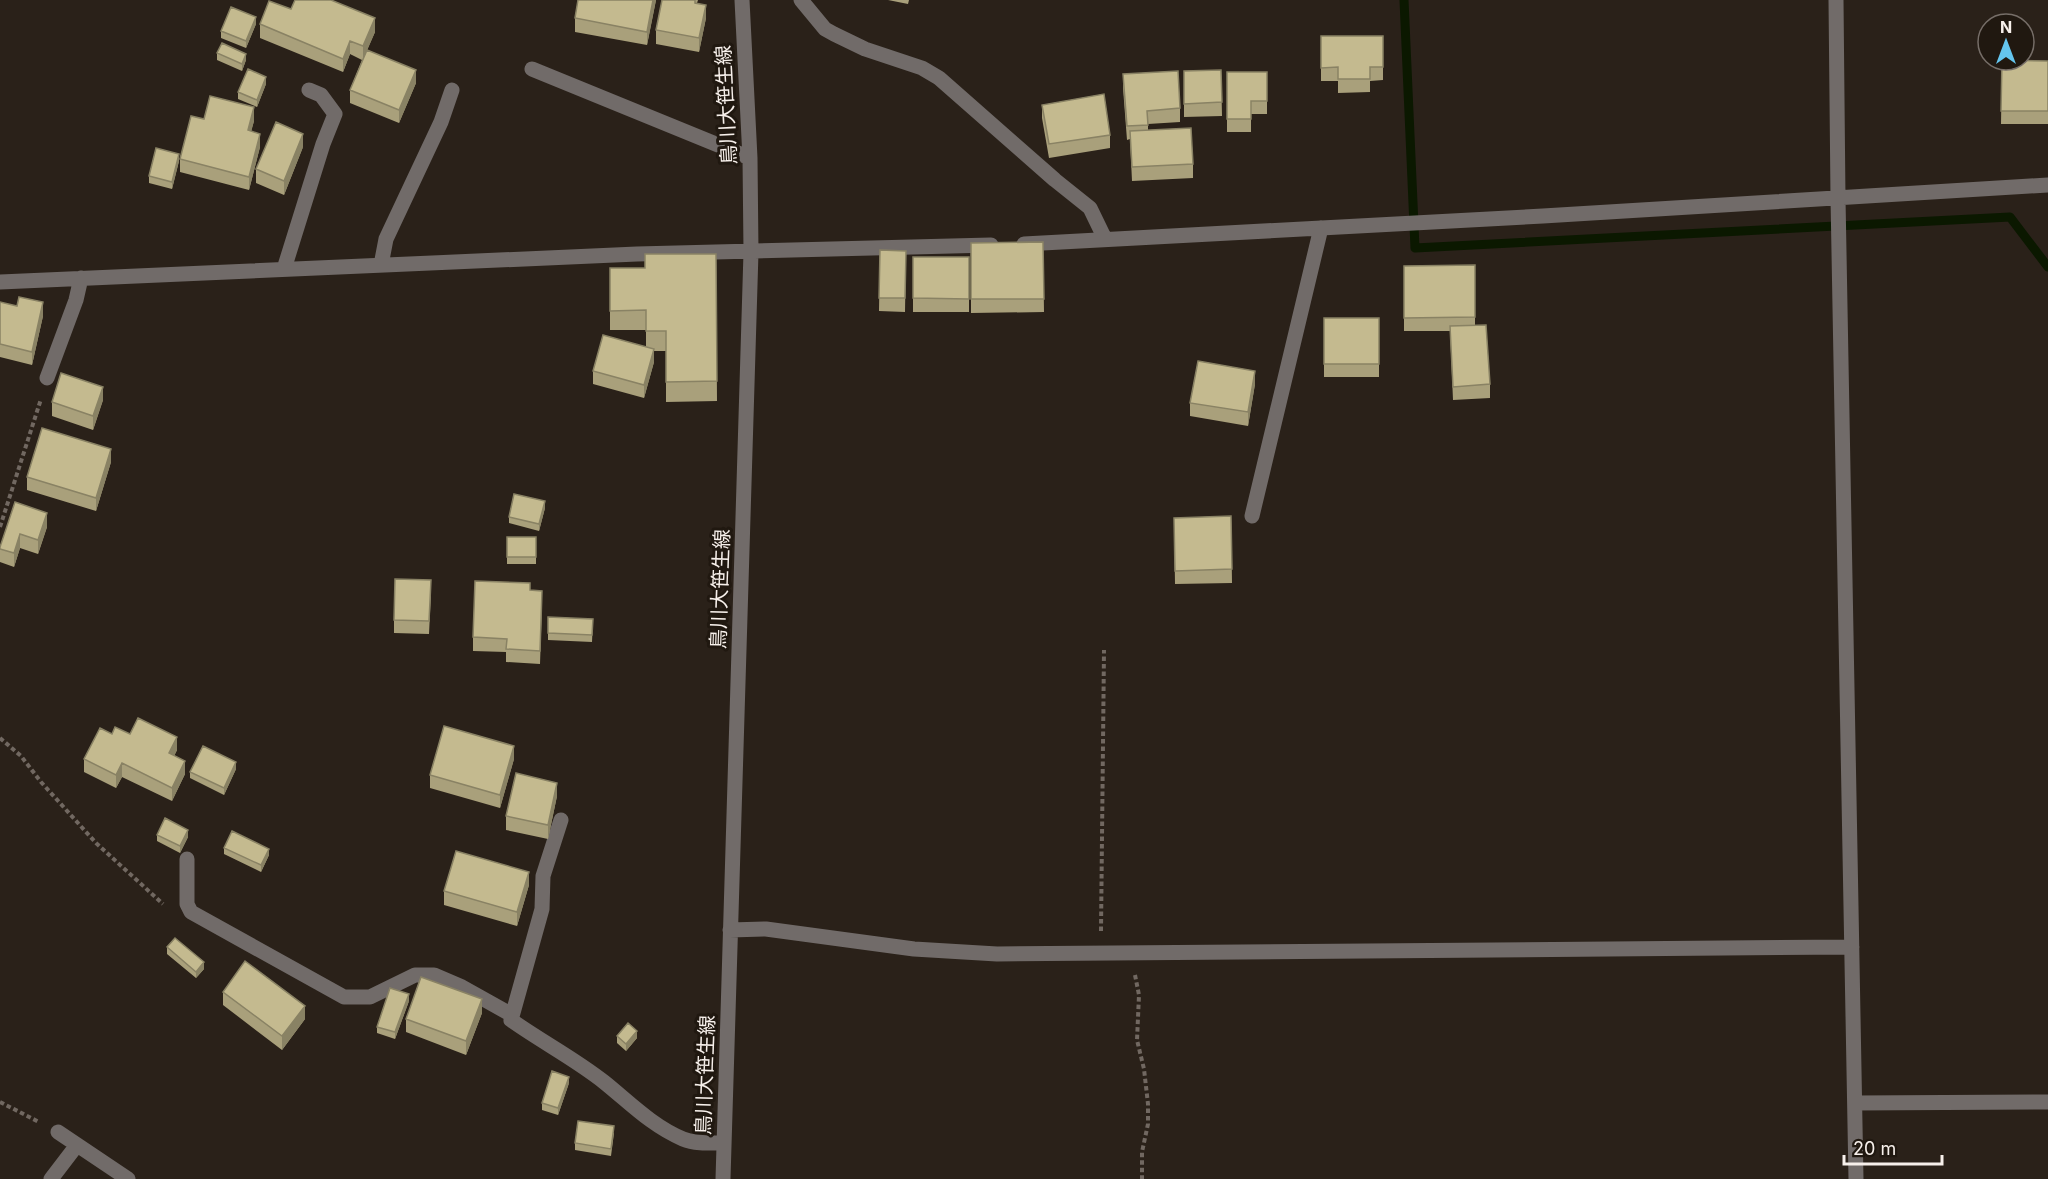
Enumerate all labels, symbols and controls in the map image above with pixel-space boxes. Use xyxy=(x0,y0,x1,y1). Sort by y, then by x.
north arrow xyxy=(1976,12,2036,72)
text: N xyxy=(2000,17,2012,37)
street label: 鳥川大笹生線 xyxy=(711,44,741,166)
street label: 鳥川大笹生線 xyxy=(706,529,734,649)
street label: 鳥川大笹生線 xyxy=(691,1015,719,1135)
scale bar xyxy=(1844,1128,1942,1166)
text: 20 m xyxy=(1853,1138,1896,1159)

